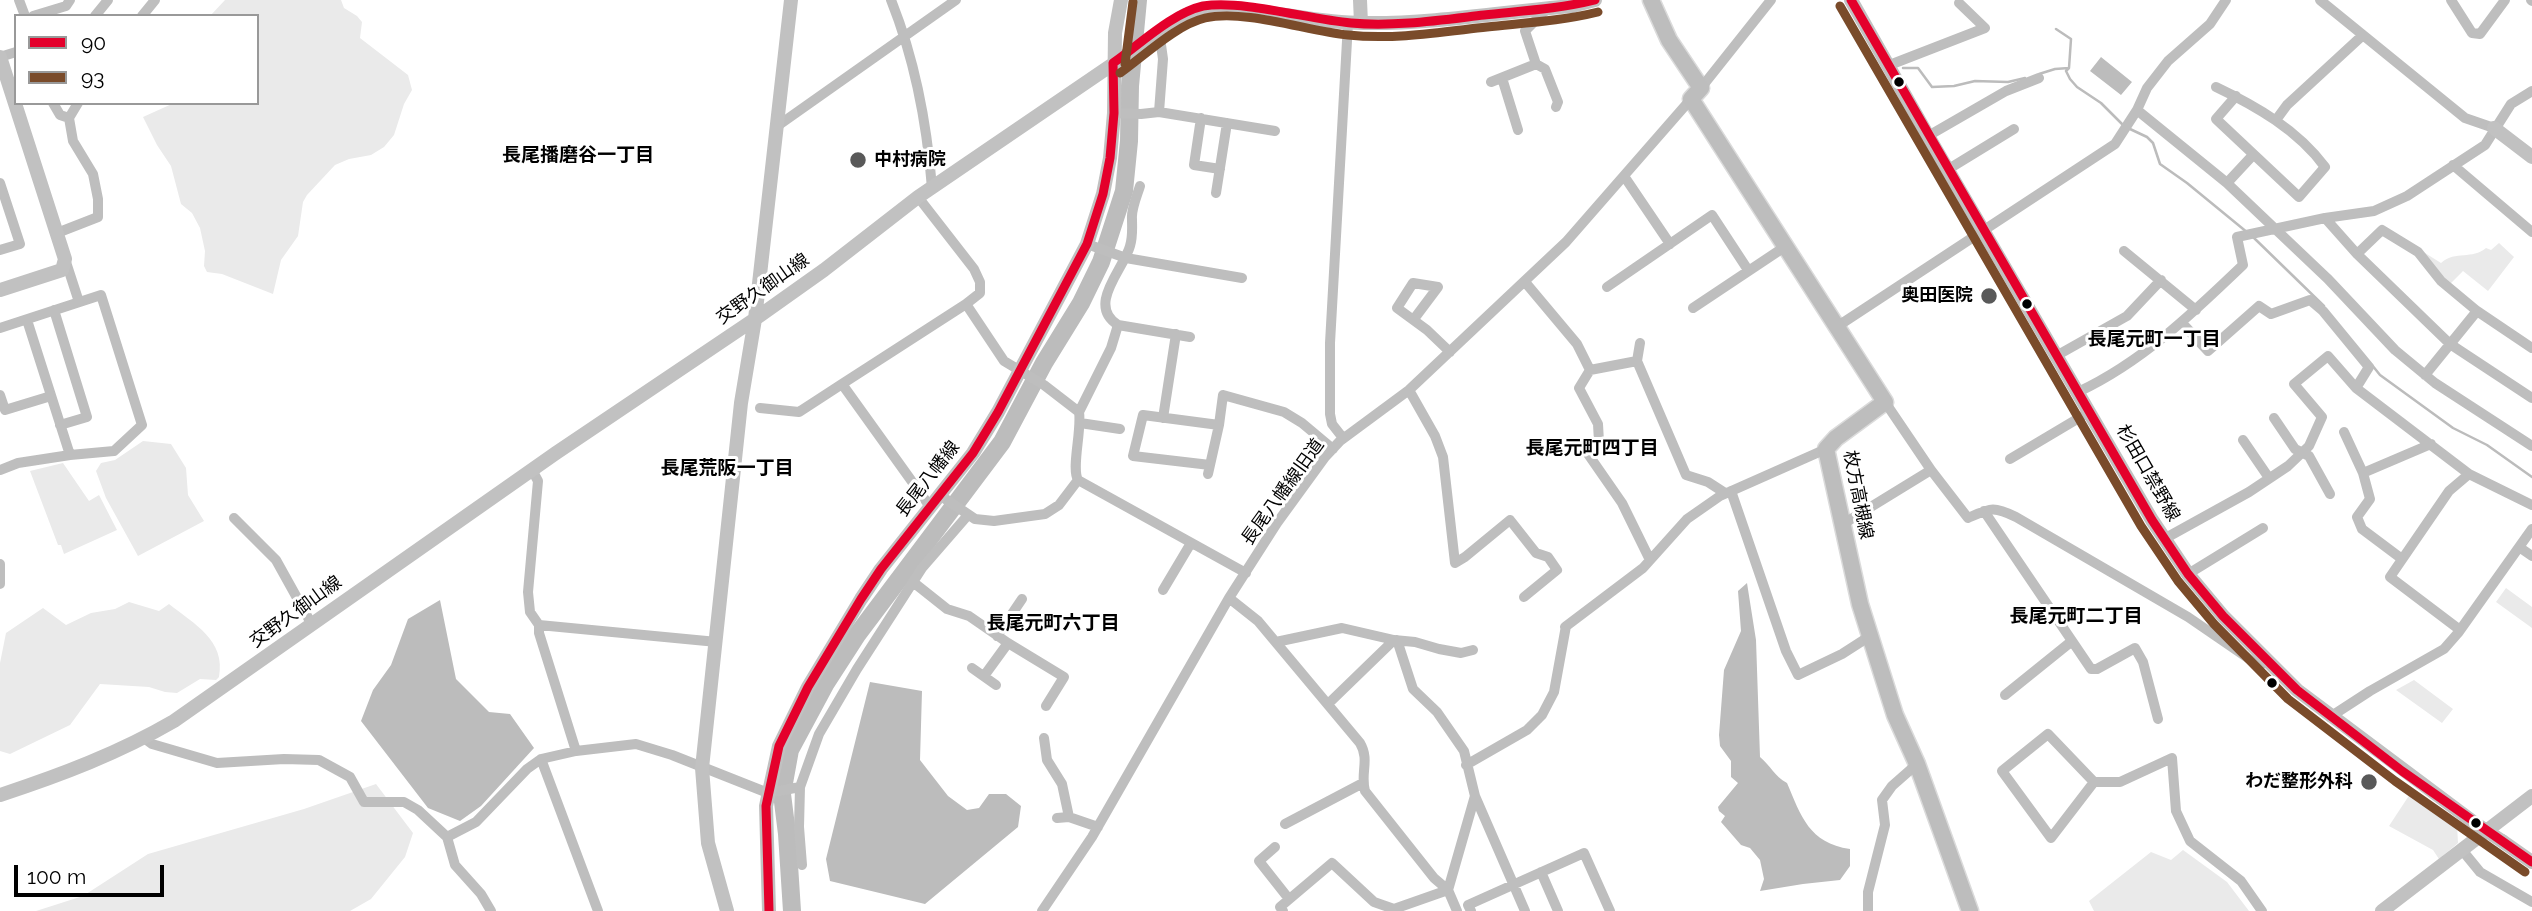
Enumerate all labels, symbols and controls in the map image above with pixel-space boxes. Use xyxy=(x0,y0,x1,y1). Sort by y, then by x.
legend xyxy=(14,14,259,105)
text: 90 xyxy=(81,30,106,55)
text: 93 xyxy=(81,65,105,90)
unlabelled marker xyxy=(1892,75,1906,89)
district label: 長尾播磨谷一丁目 xyxy=(502,144,654,166)
place label: 中村病院 xyxy=(874,149,946,171)
marker: 中村病院 xyxy=(848,150,868,170)
street label: 交野久御山線 xyxy=(713,249,813,329)
place label: 奥田医院 xyxy=(1901,285,1973,307)
marker: 奥田医院 xyxy=(1979,286,1999,306)
unlabelled marker xyxy=(2020,297,2034,311)
district label: 長尾元町一丁目 xyxy=(2088,328,2220,350)
street label: 杉田口禁野線 xyxy=(2112,421,2184,525)
street label: 長尾八幡線旧道 xyxy=(1237,435,1329,549)
street label: 長尾八幡線 xyxy=(892,437,964,521)
district label: 長尾元町四丁目 xyxy=(1526,437,1658,459)
street label: 枚方高槻線 xyxy=(1839,449,1877,541)
district label: 長尾荒阪一丁目 xyxy=(661,457,793,479)
street label: 交野久御山線 xyxy=(246,572,346,652)
district label: 長尾元町二丁目 xyxy=(2010,605,2142,627)
district label: 長尾元町六丁目 xyxy=(987,612,1119,634)
unlabelled marker xyxy=(2265,676,2279,690)
place label: わだ整形外科 xyxy=(2245,771,2353,793)
marker: わだ整形外科 xyxy=(2359,772,2379,792)
unlabelled marker xyxy=(2469,816,2483,830)
scale bar xyxy=(18,852,168,896)
text: 100 m xyxy=(27,864,86,889)

